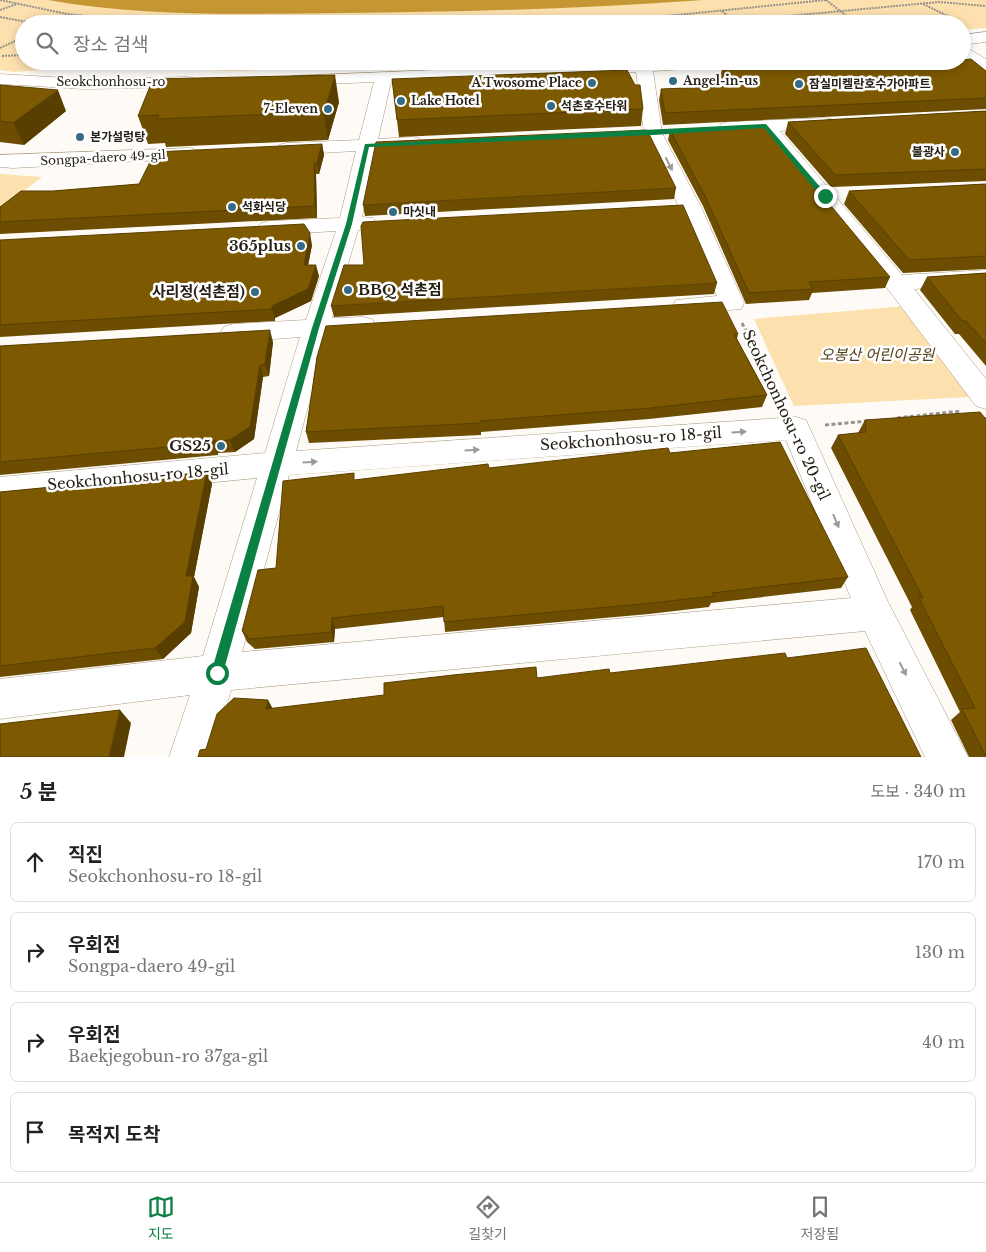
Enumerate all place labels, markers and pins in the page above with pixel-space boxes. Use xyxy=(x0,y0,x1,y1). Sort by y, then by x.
place label: Angel-in-us xyxy=(682,73,758,88)
place label: A Twosome Place xyxy=(470,75,582,90)
marker: Angel-in-us xyxy=(667,75,679,87)
place label: 잠실미켈란호수가아파트 xyxy=(809,76,930,91)
marker: A Twosome Place xyxy=(586,77,598,89)
marker: 잠실미켈란호수가아파트 xyxy=(793,78,805,90)
place label: Lake Hotel xyxy=(411,93,480,108)
marker: Lake Hotel xyxy=(395,95,407,107)
place label: 석촌호수타워 xyxy=(561,98,627,113)
marker: 석촌호수타워 xyxy=(545,100,557,112)
place label: 7-Eleven xyxy=(263,101,318,116)
marker: 7-Eleven xyxy=(322,103,334,115)
place label: 본가설렁탕 xyxy=(90,129,145,144)
marker: 본가설렁탕 xyxy=(74,131,86,143)
place label: 불광사 xyxy=(912,144,945,159)
marker: 불광사 xyxy=(949,146,961,158)
place label: 석화식당 xyxy=(242,199,286,214)
marker: 석화식당 xyxy=(226,201,238,213)
place label: 마싯내 xyxy=(403,204,436,219)
marker: 마싯내 xyxy=(387,206,399,218)
place label: 365plus xyxy=(229,236,291,255)
marker: 365plus xyxy=(295,240,307,252)
place label: BBQ 석촌점 xyxy=(358,280,442,299)
place label: 사리정(석촌점) xyxy=(152,282,245,301)
marker: BBQ 석촌점 xyxy=(342,284,354,296)
marker: 사리정(석촌점) xyxy=(249,286,261,298)
place label: GS25 xyxy=(169,436,211,455)
marker: GS25 xyxy=(215,440,227,452)

